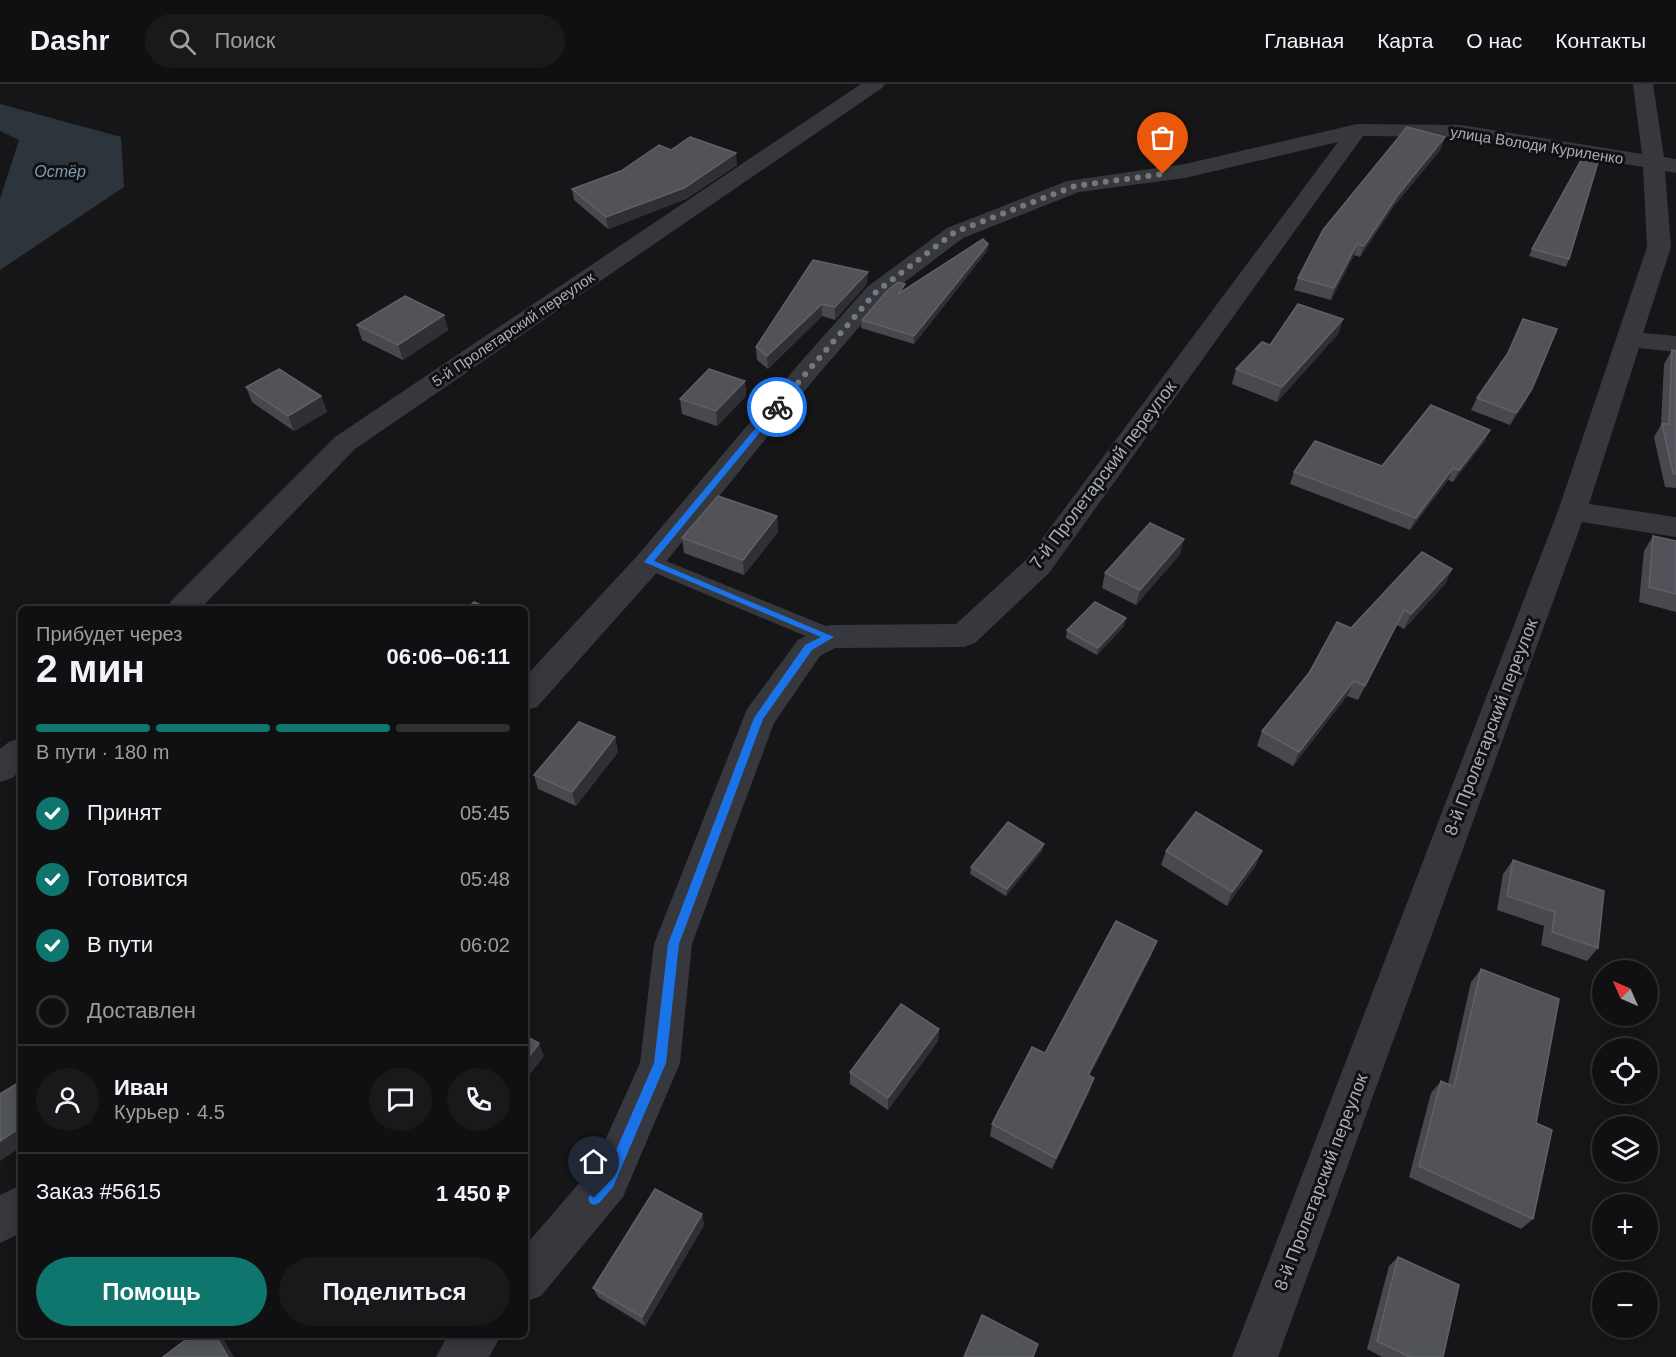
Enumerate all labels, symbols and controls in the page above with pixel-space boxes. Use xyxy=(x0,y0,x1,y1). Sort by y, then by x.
search box xyxy=(145,14,565,68)
text: Dashr xyxy=(30,25,109,56)
icon: search xyxy=(166,25,199,58)
text: Поиск xyxy=(214,28,275,53)
text: Главная xyxy=(1264,29,1344,52)
text: Карта xyxy=(1377,29,1433,52)
text: О нас xyxy=(1466,29,1522,52)
text: Контакты xyxy=(1555,29,1646,52)
pin xyxy=(1137,112,1188,174)
icon: bag xyxy=(1146,121,1179,154)
street label: улица Володи Куриленко xyxy=(1449,123,1625,167)
water label: Остёр xyxy=(34,163,86,180)
street label: 5-й Пролетарский переулок xyxy=(429,268,598,390)
courier xyxy=(747,377,807,437)
street label: 7-й Пролетарский переулок xyxy=(1026,377,1180,573)
icon: bike xyxy=(761,391,794,424)
street label: 8-й Пролетарский переулок xyxy=(1440,616,1542,838)
text: Прибудет через xyxy=(36,623,182,645)
text: 06:06–06:11 xyxy=(386,644,510,669)
text: 2 мин xyxy=(36,647,145,690)
text: В пути · 180 m xyxy=(36,741,169,763)
icon: check xyxy=(36,797,69,830)
text: Принят xyxy=(87,800,161,825)
text: 05:45 xyxy=(460,802,510,824)
icon: check xyxy=(36,863,69,896)
text: Готовится xyxy=(87,866,188,891)
text: 05:48 xyxy=(460,868,510,890)
icon: check xyxy=(36,929,69,962)
text: В пути xyxy=(87,932,153,957)
text: 06:02 xyxy=(460,934,510,956)
north arrow xyxy=(1592,960,1658,1026)
map controls xyxy=(1592,960,1658,1338)
text: Доставлен xyxy=(87,998,196,1023)
button: locate xyxy=(1592,1038,1658,1104)
button: person xyxy=(36,1068,99,1131)
button: chat xyxy=(369,1068,432,1131)
button: phone xyxy=(447,1068,510,1131)
street label: 8-й Пролетарский переулок xyxy=(1270,1071,1372,1293)
text: Иван xyxy=(114,1075,169,1100)
text: Курьер · 4.5 xyxy=(114,1101,225,1123)
button: layers xyxy=(1592,1116,1658,1182)
pin xyxy=(568,1136,619,1198)
icon: home xyxy=(577,1145,610,1178)
text: Заказ #5615 xyxy=(36,1179,161,1204)
text: 1 450 ₽ xyxy=(436,1181,510,1206)
button: + xyxy=(1592,1194,1658,1260)
button: Помощь xyxy=(36,1257,267,1326)
button: Поделиться xyxy=(279,1257,510,1326)
button: − xyxy=(1592,1272,1658,1338)

